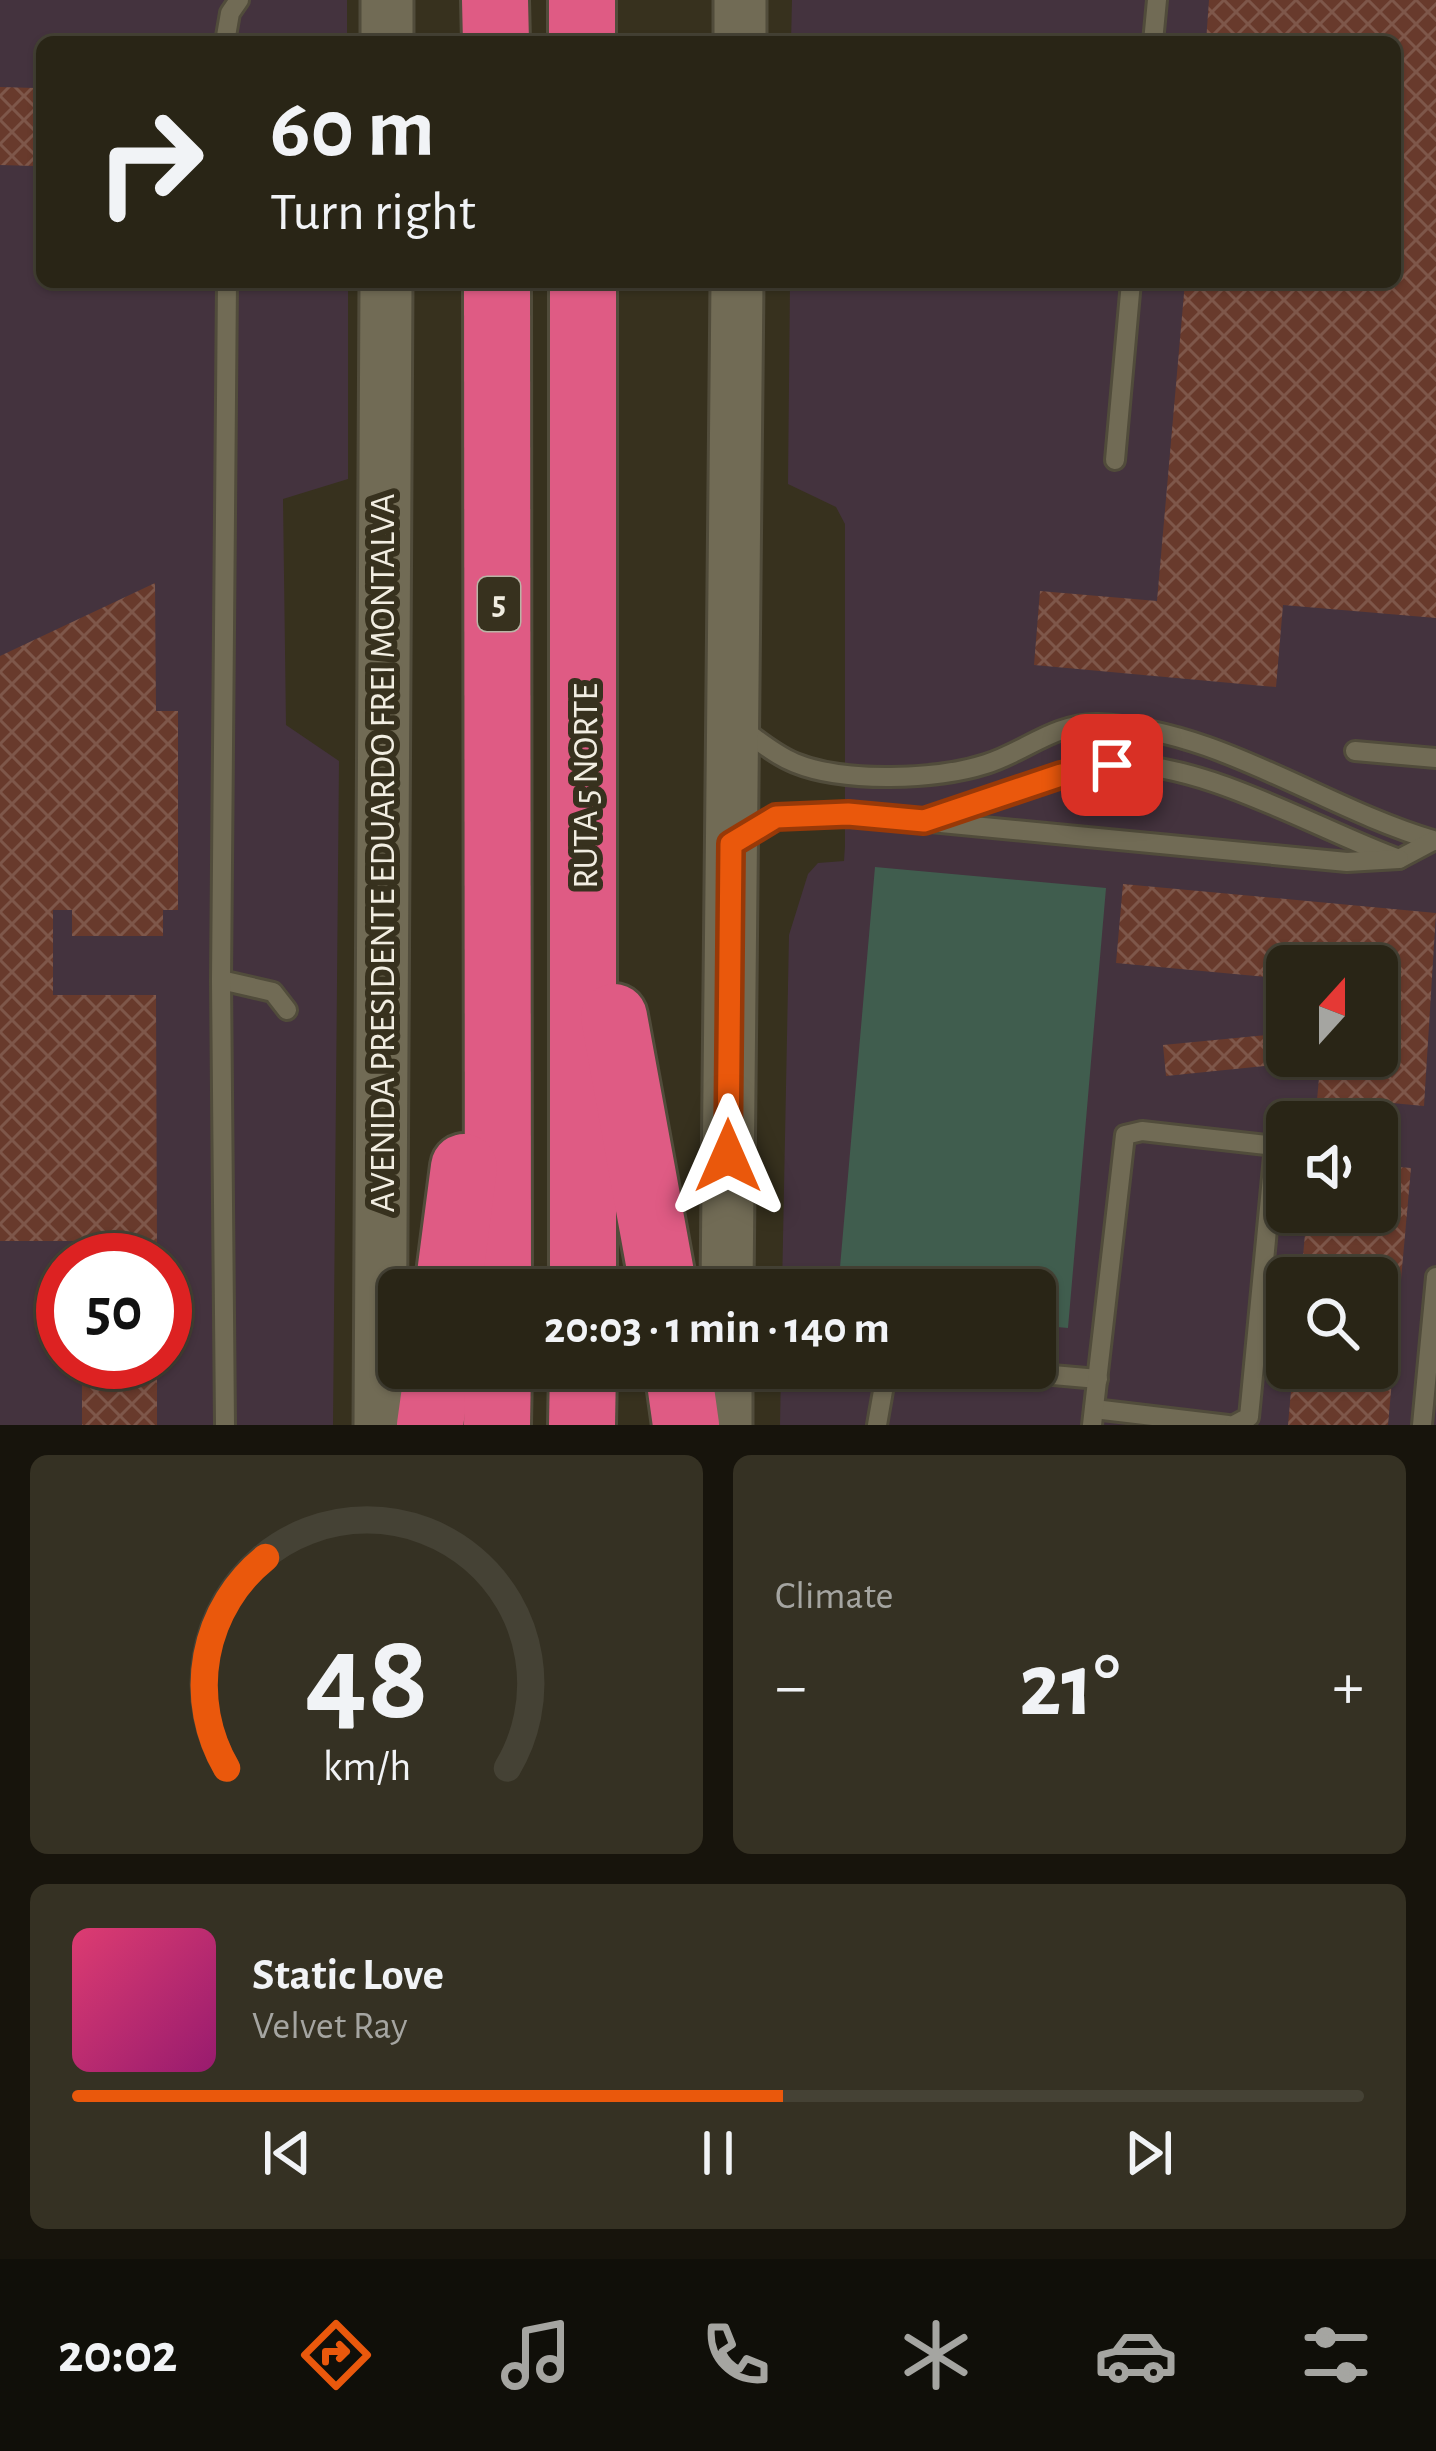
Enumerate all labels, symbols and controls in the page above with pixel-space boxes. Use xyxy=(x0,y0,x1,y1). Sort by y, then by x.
icon: right xyxy=(72,84,228,240)
text: 60 m xyxy=(270,88,435,172)
text: Turn right xyxy=(270,186,476,240)
street label: AVENIDA PRESIDENTE EDUARDO FREI MONTALVA xyxy=(365,493,401,1212)
road number: 5 xyxy=(478,577,520,631)
street label: RUTA 5 NORTE xyxy=(568,683,604,889)
pin xyxy=(1061,714,1163,816)
icon: arrive xyxy=(1079,732,1145,798)
north arrow xyxy=(1266,945,1398,1077)
map controls xyxy=(1266,945,1398,1389)
position arrow xyxy=(665,1093,791,1219)
button: sound xyxy=(1266,1101,1398,1233)
speed limit sign: 50 xyxy=(36,1233,192,1389)
button: search xyxy=(1266,1257,1398,1389)
text: 20:03 · 1 min · 140 m xyxy=(544,1306,890,1351)
text: Climate xyxy=(775,1577,893,1616)
text: 48 xyxy=(304,1617,429,1742)
text: 21° xyxy=(1019,1642,1120,1732)
text: − xyxy=(775,1654,807,1720)
text: + xyxy=(1332,1654,1364,1720)
text: km/h xyxy=(322,1745,411,1788)
text: Static Love xyxy=(252,1953,444,1998)
text: Velvet Ray xyxy=(252,2007,408,2046)
icon: previous xyxy=(254,2120,320,2186)
icon: pause xyxy=(685,2120,751,2186)
icon: next xyxy=(1116,2120,1182,2186)
icon: directions xyxy=(294,2313,378,2397)
icon: music xyxy=(494,2313,578,2397)
icon: phone xyxy=(694,2313,778,2397)
icon: climate xyxy=(894,2313,978,2397)
icon: car xyxy=(1094,2313,1178,2397)
icon: filters xyxy=(1294,2313,1378,2397)
text: 20:02 xyxy=(58,2328,178,2382)

